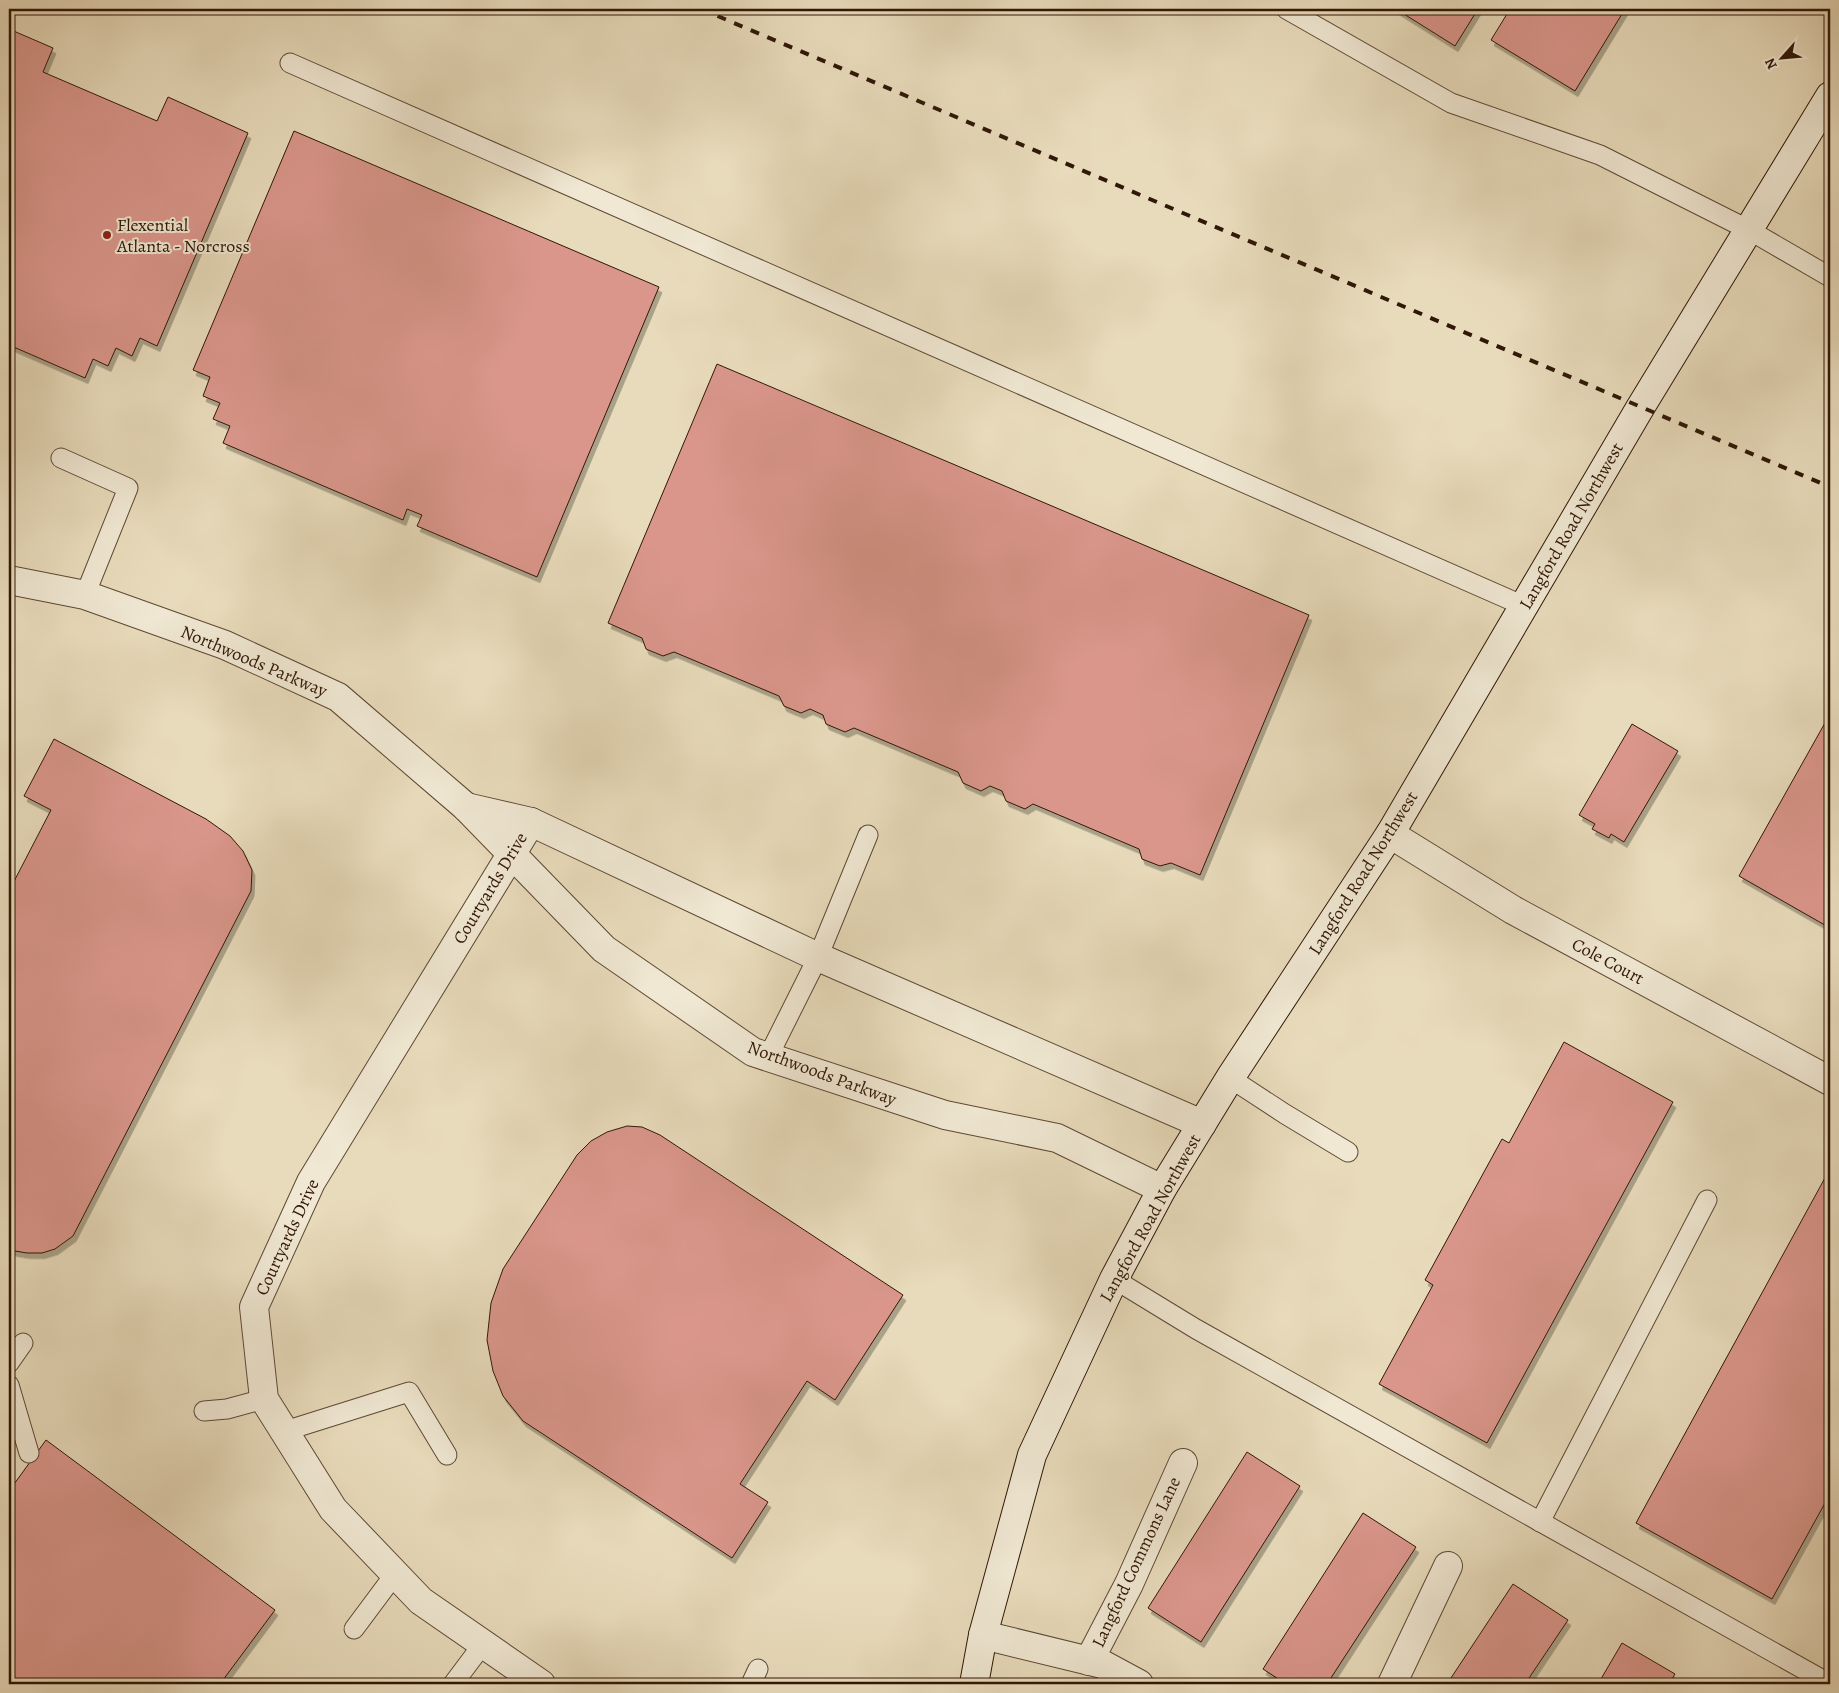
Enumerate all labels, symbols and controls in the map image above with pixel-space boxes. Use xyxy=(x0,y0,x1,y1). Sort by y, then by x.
north arrow xyxy=(1756,32,1806,82)
text: N xyxy=(1760,55,1782,73)
place label: Flexential Atlanta - Norcross xyxy=(116,213,250,258)
marker: Flexential Atlanta - Norcross xyxy=(101,229,113,241)
street label: Langford Road Northwest xyxy=(1513,438,1629,614)
street label: Northwoods Parkway xyxy=(177,619,332,703)
street label: Langford Road Northwest xyxy=(1303,786,1423,960)
street label: Courtyards Drive xyxy=(447,828,533,948)
street label: Cole Court xyxy=(1568,932,1648,990)
street label: Northwoods Parkway xyxy=(744,1035,901,1111)
street label: Langford Road Northwest xyxy=(1094,1129,1206,1307)
street label: Courtyards Drive xyxy=(249,1175,325,1299)
street label: Langford Commons Lane xyxy=(1086,1473,1186,1651)

